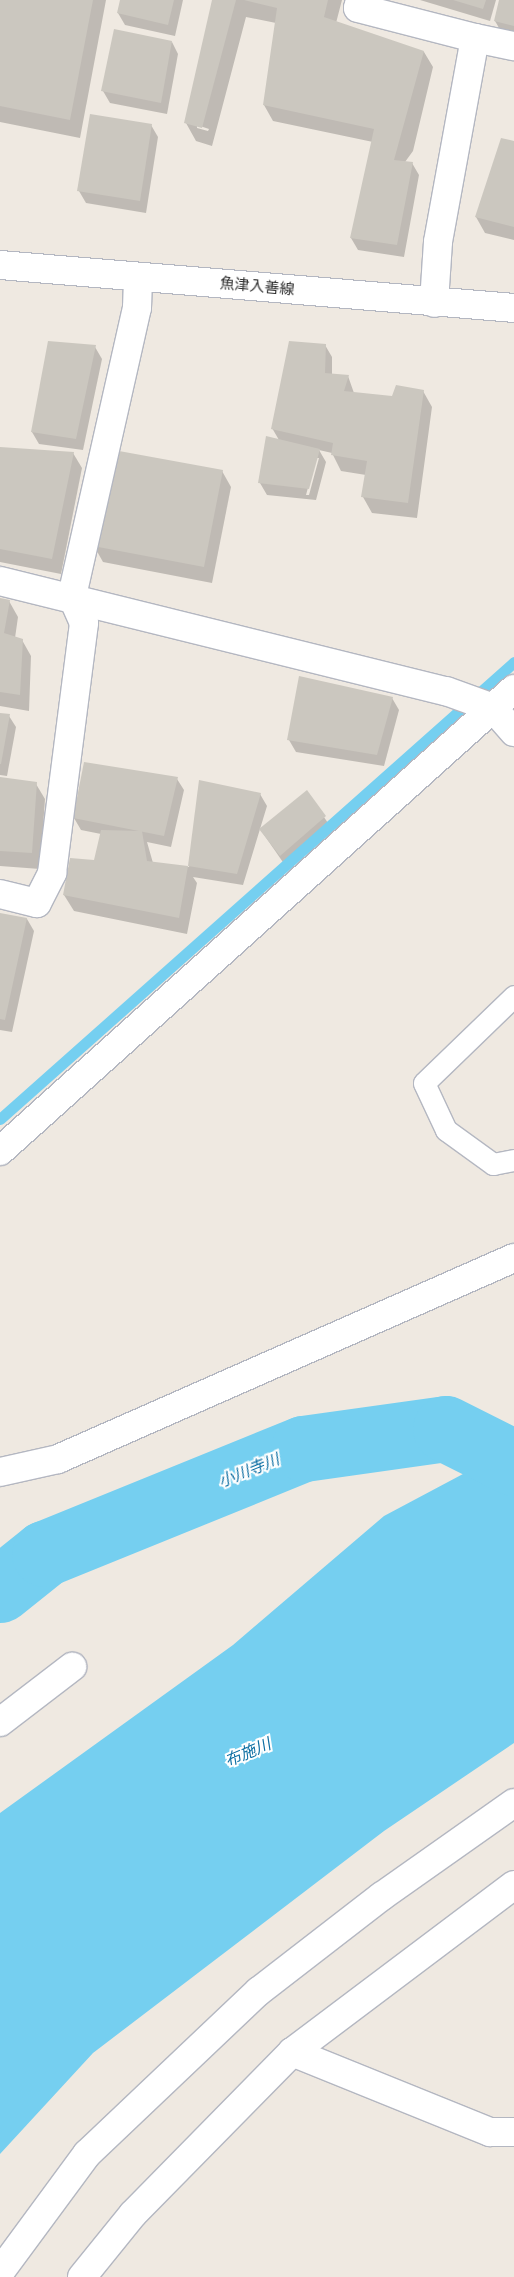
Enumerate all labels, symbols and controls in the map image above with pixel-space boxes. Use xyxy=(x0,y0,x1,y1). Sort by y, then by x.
street label: 魚津入善線 xyxy=(219,275,295,299)
water label: 小川寺川 xyxy=(216,1450,282,1492)
water label: 布施川 xyxy=(222,1735,274,1771)

